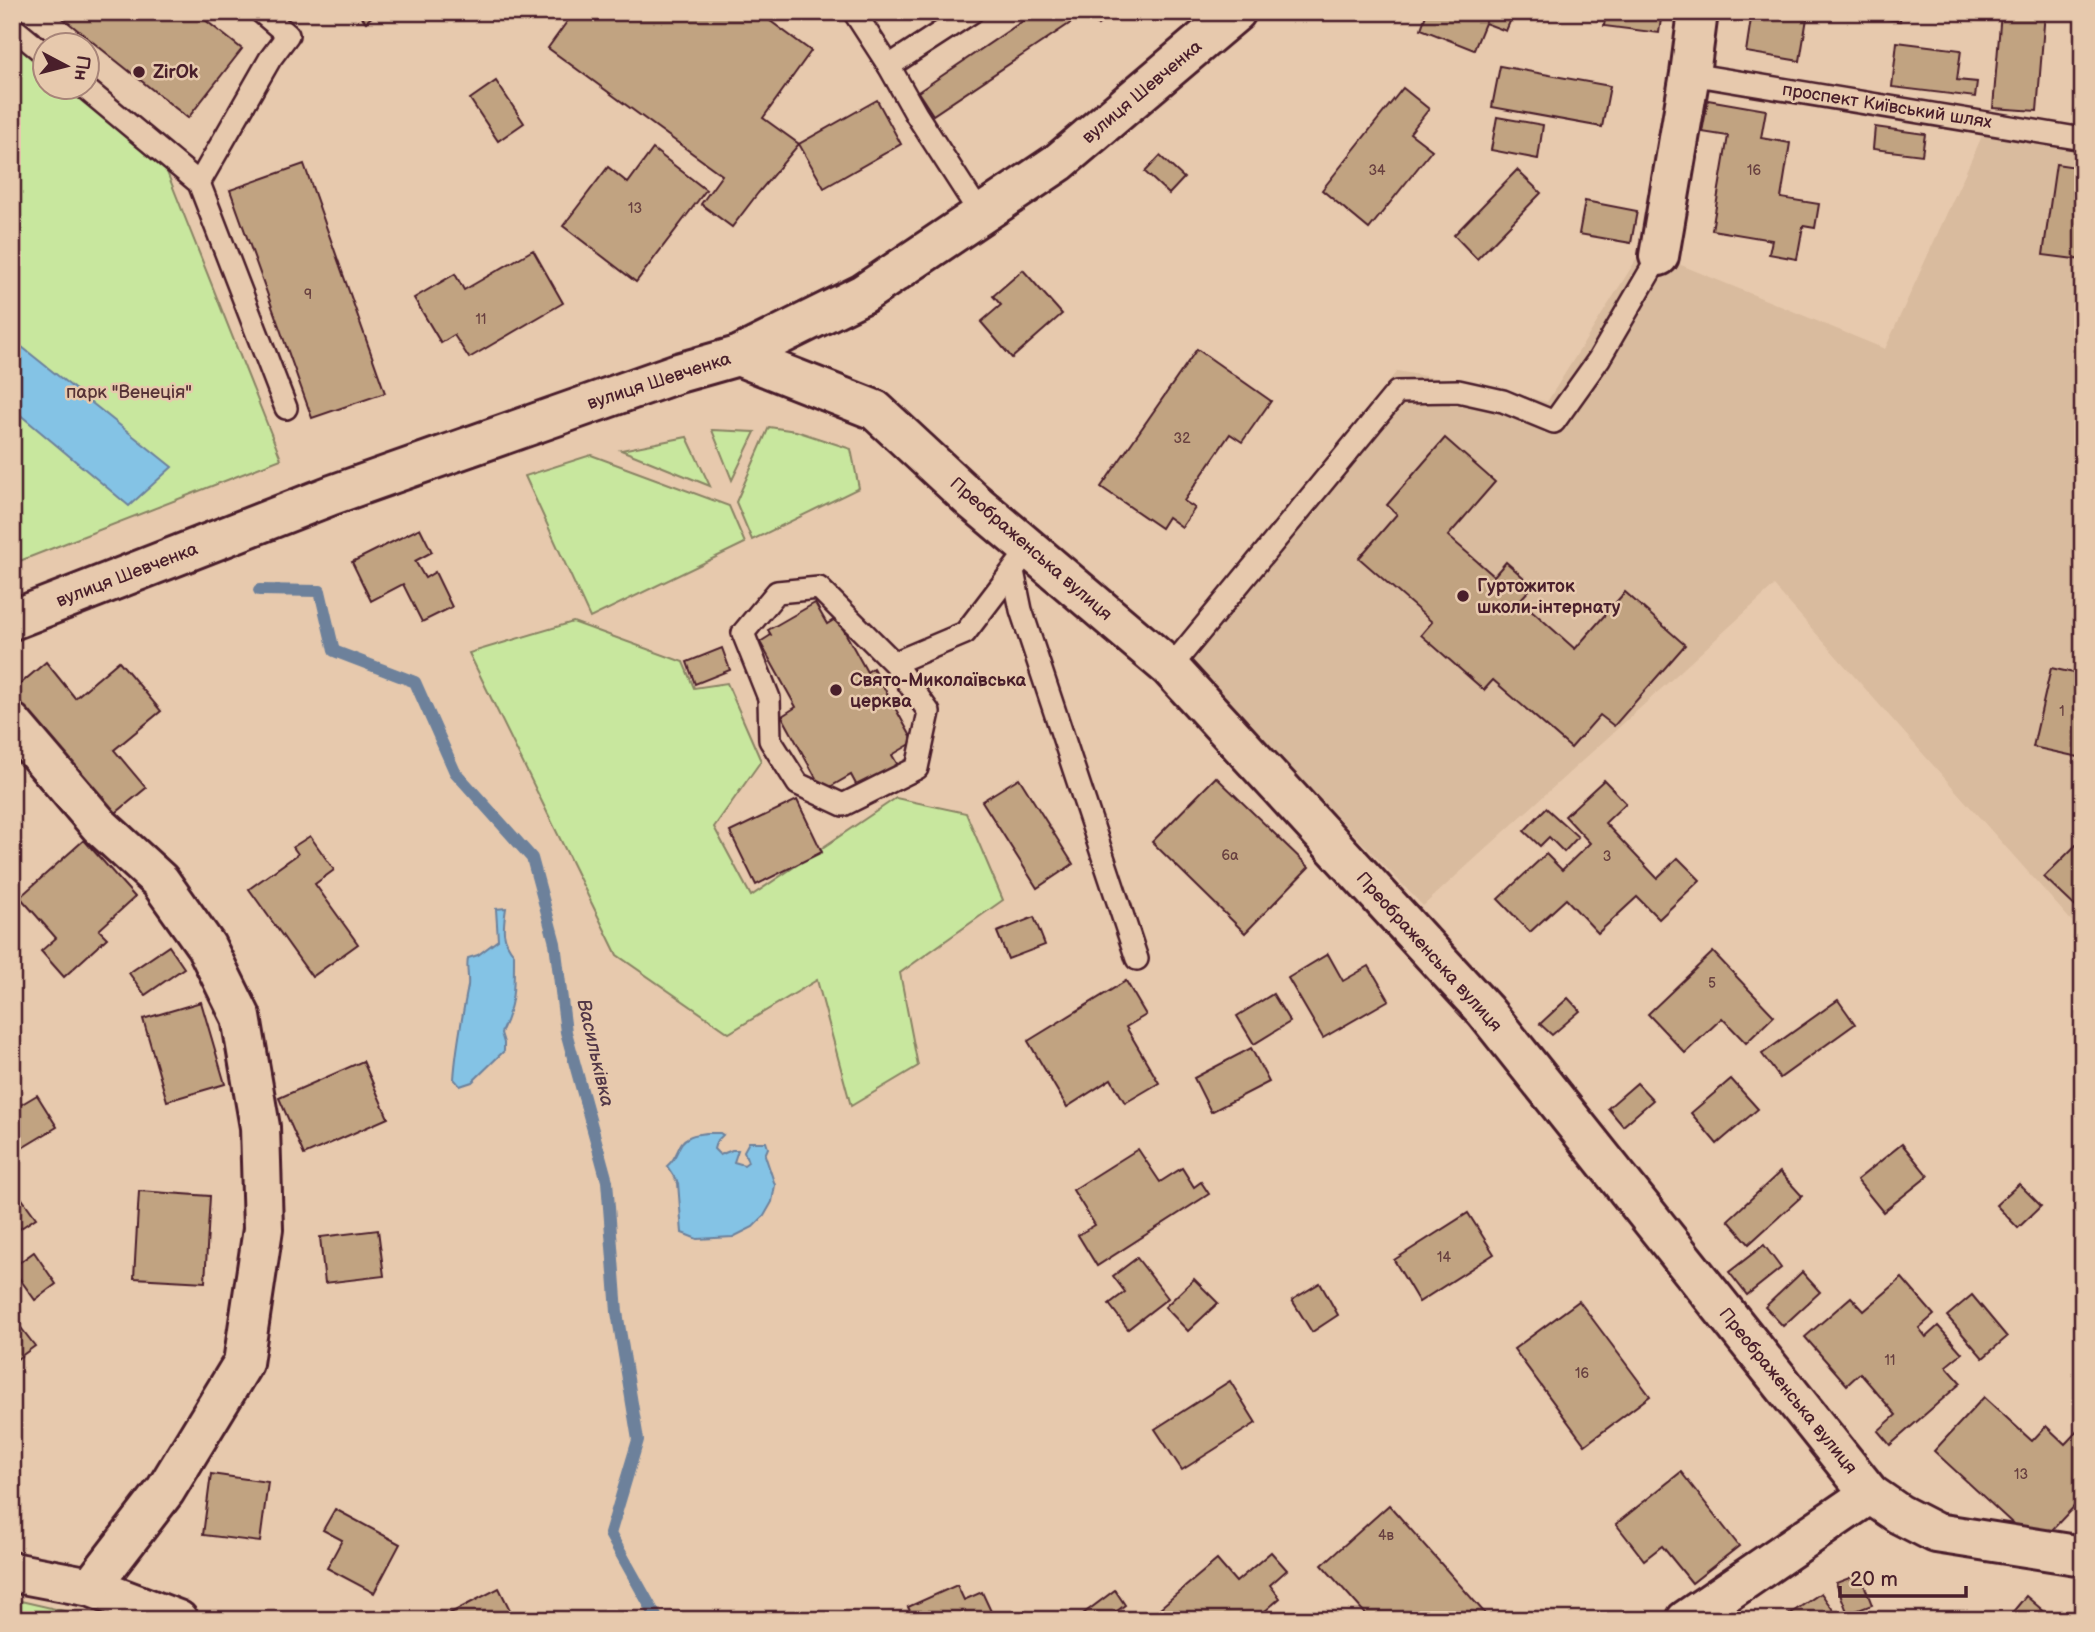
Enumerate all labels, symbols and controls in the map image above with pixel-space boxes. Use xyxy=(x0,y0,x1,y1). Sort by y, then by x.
north arrow xyxy=(32,32,102,102)
street label: вулиця Шевченка xyxy=(1078,36,1206,148)
text: Пн xyxy=(68,54,94,82)
place label: ZirOk xyxy=(153,62,199,83)
marker: ZirOk xyxy=(131,64,147,80)
street label: проспект Київський шлях xyxy=(1781,79,1993,133)
house number: 34 xyxy=(1368,162,1386,179)
house number: 16 xyxy=(1747,162,1761,179)
house number: 13 xyxy=(628,200,642,217)
house number: 9 xyxy=(304,286,312,303)
house number: 11 xyxy=(476,311,486,328)
street label: вулиця Шевченка xyxy=(585,348,734,414)
park label: парк "Венеція" xyxy=(66,382,192,403)
house number: 32 xyxy=(1174,430,1191,447)
street label: Преображенська вулиця xyxy=(946,473,1116,625)
street label: вулиця Шевченка xyxy=(53,538,201,612)
place label: Гуртожиток школи-інтернату xyxy=(1477,576,1621,618)
marker: Гуртожиток школи-інтернату xyxy=(1455,588,1471,604)
place label: Свято-Миколаївська церква xyxy=(850,670,1026,712)
marker: Свято-Миколаївська церква xyxy=(828,682,844,698)
house number: 1 xyxy=(2059,703,2065,720)
house number: 6а xyxy=(1222,847,1239,864)
house number: 3 xyxy=(1603,848,1611,865)
street label: Преображенська вулиця xyxy=(1352,868,1506,1036)
house number: 5 xyxy=(1708,975,1716,992)
water label: Васильківка xyxy=(571,997,619,1109)
house number: 14 xyxy=(1437,1249,1451,1266)
street label: Преображенська вулиця xyxy=(1715,1304,1861,1478)
house number: 11 xyxy=(1885,1352,1895,1369)
house number: 16 xyxy=(1575,1365,1589,1382)
house number: 13 xyxy=(2014,1466,2028,1483)
house number: 4в xyxy=(1378,1527,1395,1544)
scale bar xyxy=(1840,1555,1966,1599)
text: 20 m xyxy=(1850,1567,1898,1592)

